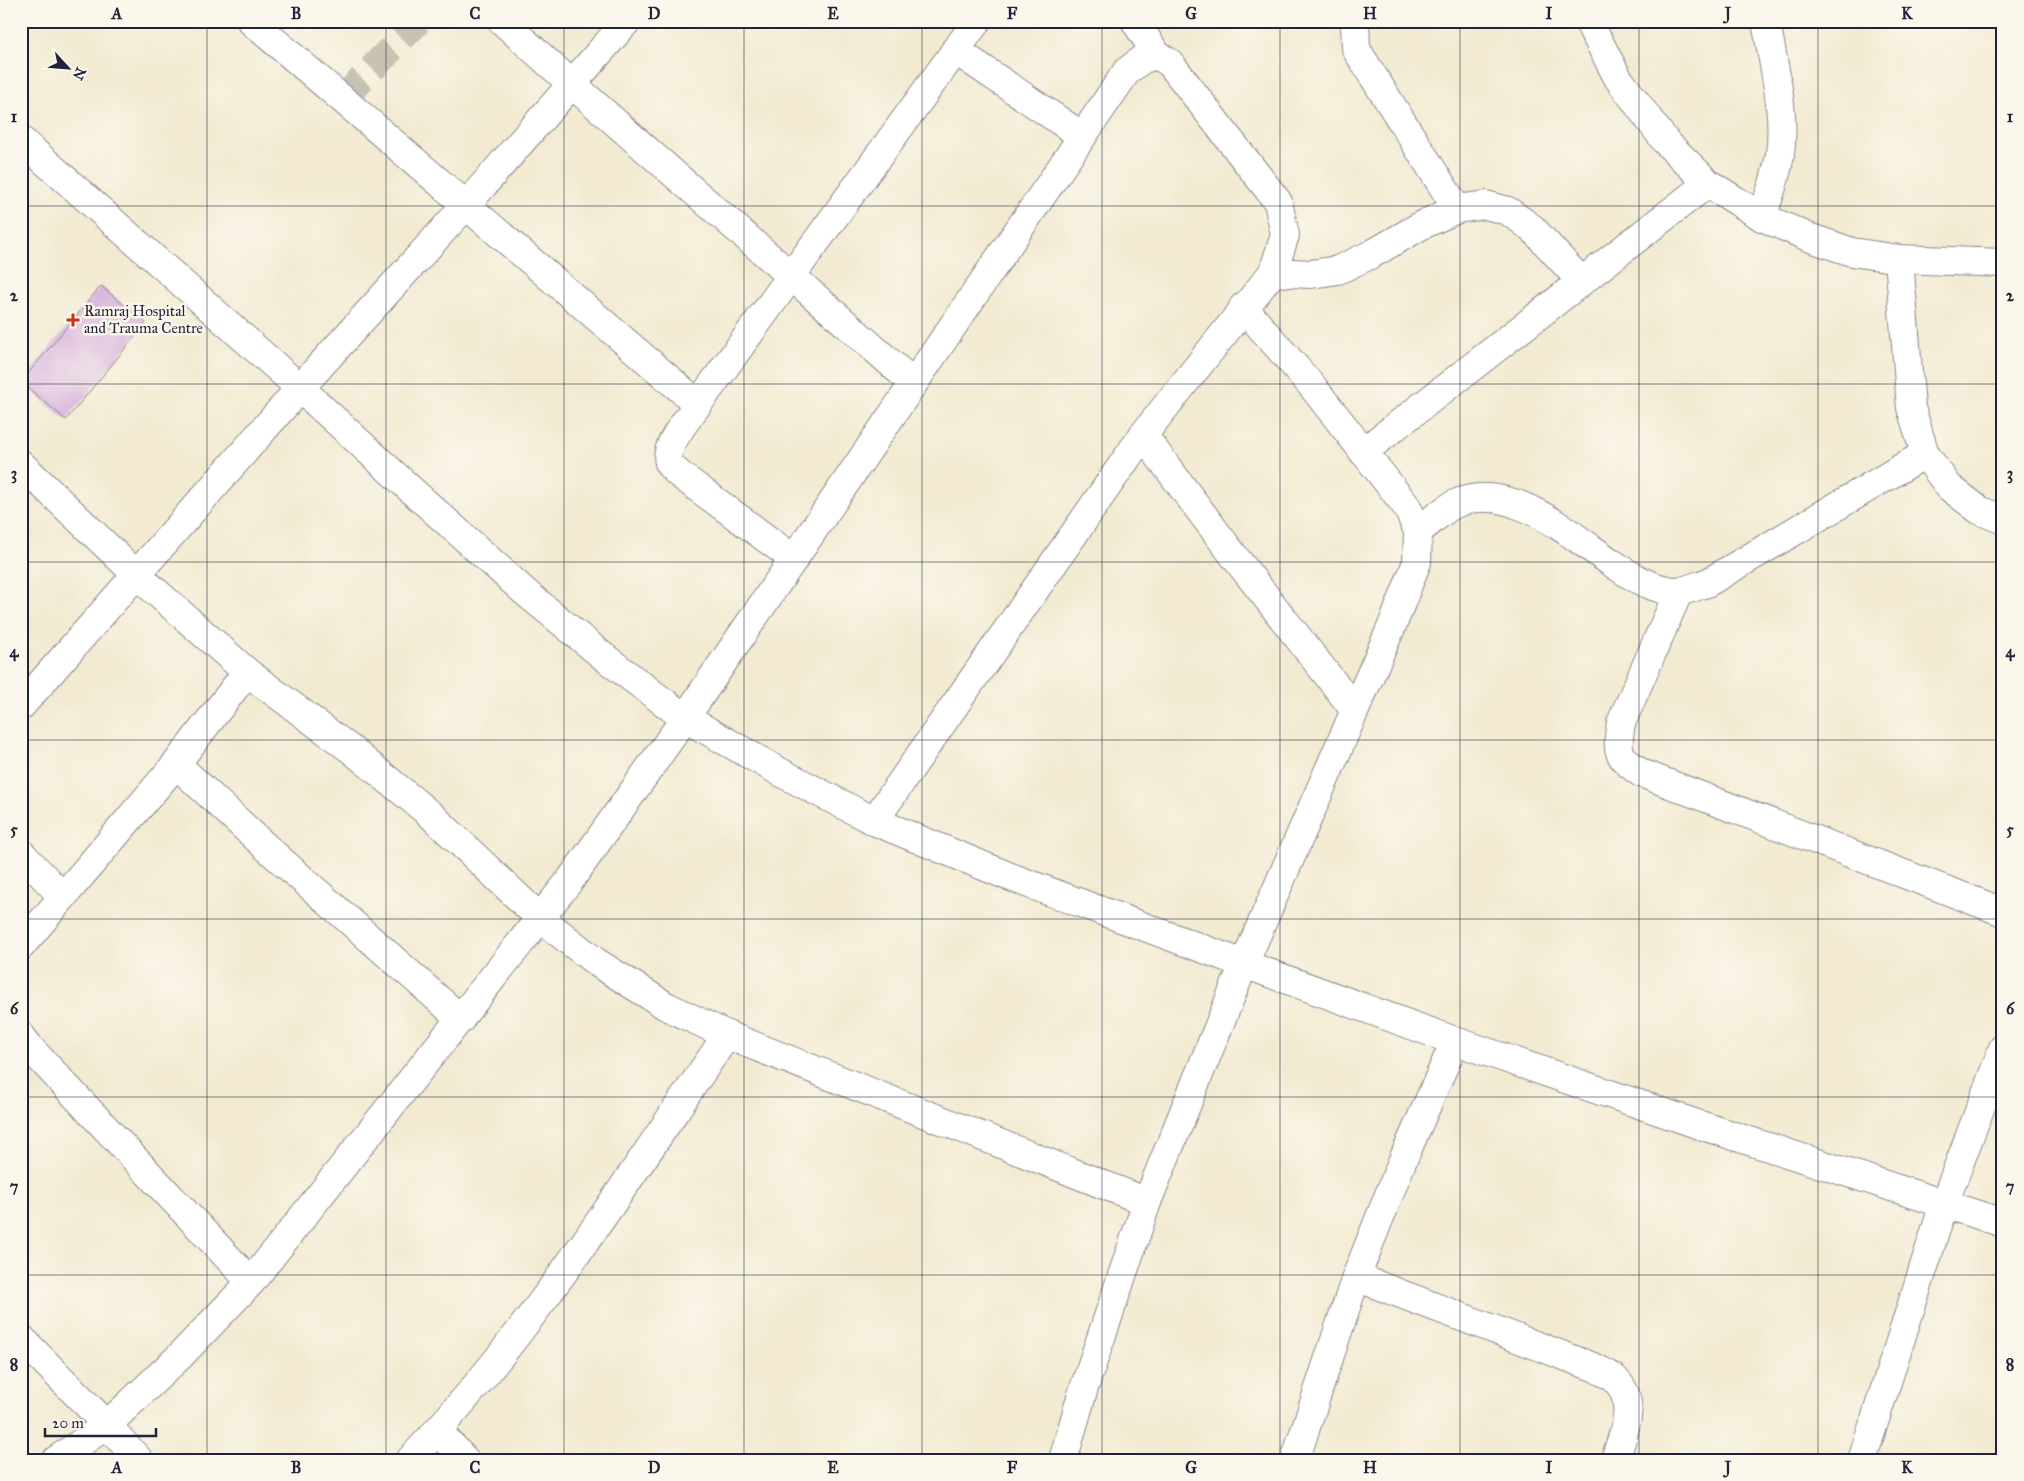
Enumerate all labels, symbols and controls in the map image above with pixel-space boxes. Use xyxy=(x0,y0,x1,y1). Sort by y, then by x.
text: A xyxy=(111,4,123,23)
text: B xyxy=(291,4,301,23)
text: C xyxy=(470,4,481,23)
text: D xyxy=(648,4,661,23)
text: E xyxy=(827,4,839,23)
text: F xyxy=(1007,4,1018,23)
text: G xyxy=(1185,4,1197,23)
text: H xyxy=(1363,4,1377,23)
text: I xyxy=(1546,4,1553,23)
text: J xyxy=(1723,4,1732,24)
text: K xyxy=(1901,4,1913,23)
north arrow xyxy=(42,42,92,92)
text: N xyxy=(69,64,89,83)
text: 1 xyxy=(11,107,18,126)
text: 1 xyxy=(2007,107,2014,126)
text: 2 xyxy=(10,286,19,305)
text: 2 xyxy=(2006,286,2015,305)
place label: Ramraj Hospital and Trauma Centre xyxy=(84,302,203,337)
marker: Ramraj Hospital and Trauma Centre xyxy=(66,313,80,327)
text: 3 xyxy=(11,464,17,484)
text: 3 xyxy=(2007,464,2013,484)
text: 4 xyxy=(10,642,20,662)
text: 4 xyxy=(2006,642,2016,662)
text: 5 xyxy=(10,820,18,839)
text: 5 xyxy=(2006,820,2014,839)
text: 6 xyxy=(10,999,19,1018)
text: 6 xyxy=(2006,999,2015,1018)
text: 7 xyxy=(10,1177,19,1196)
text: 7 xyxy=(2006,1177,2015,1196)
text: 8 xyxy=(10,1355,18,1374)
text: 8 xyxy=(2006,1355,2014,1374)
scale bar xyxy=(45,1406,156,1438)
text: 20 m xyxy=(52,1414,84,1432)
text: A xyxy=(111,1458,123,1477)
text: B xyxy=(291,1458,301,1477)
text: C xyxy=(470,1458,481,1477)
text: D xyxy=(648,1458,661,1477)
text: E xyxy=(827,1458,839,1477)
text: F xyxy=(1007,1458,1018,1477)
text: G xyxy=(1185,1458,1197,1477)
text: H xyxy=(1363,1458,1377,1477)
text: I xyxy=(1546,1458,1553,1477)
text: J xyxy=(1723,1458,1732,1478)
text: K xyxy=(1901,1458,1913,1477)

